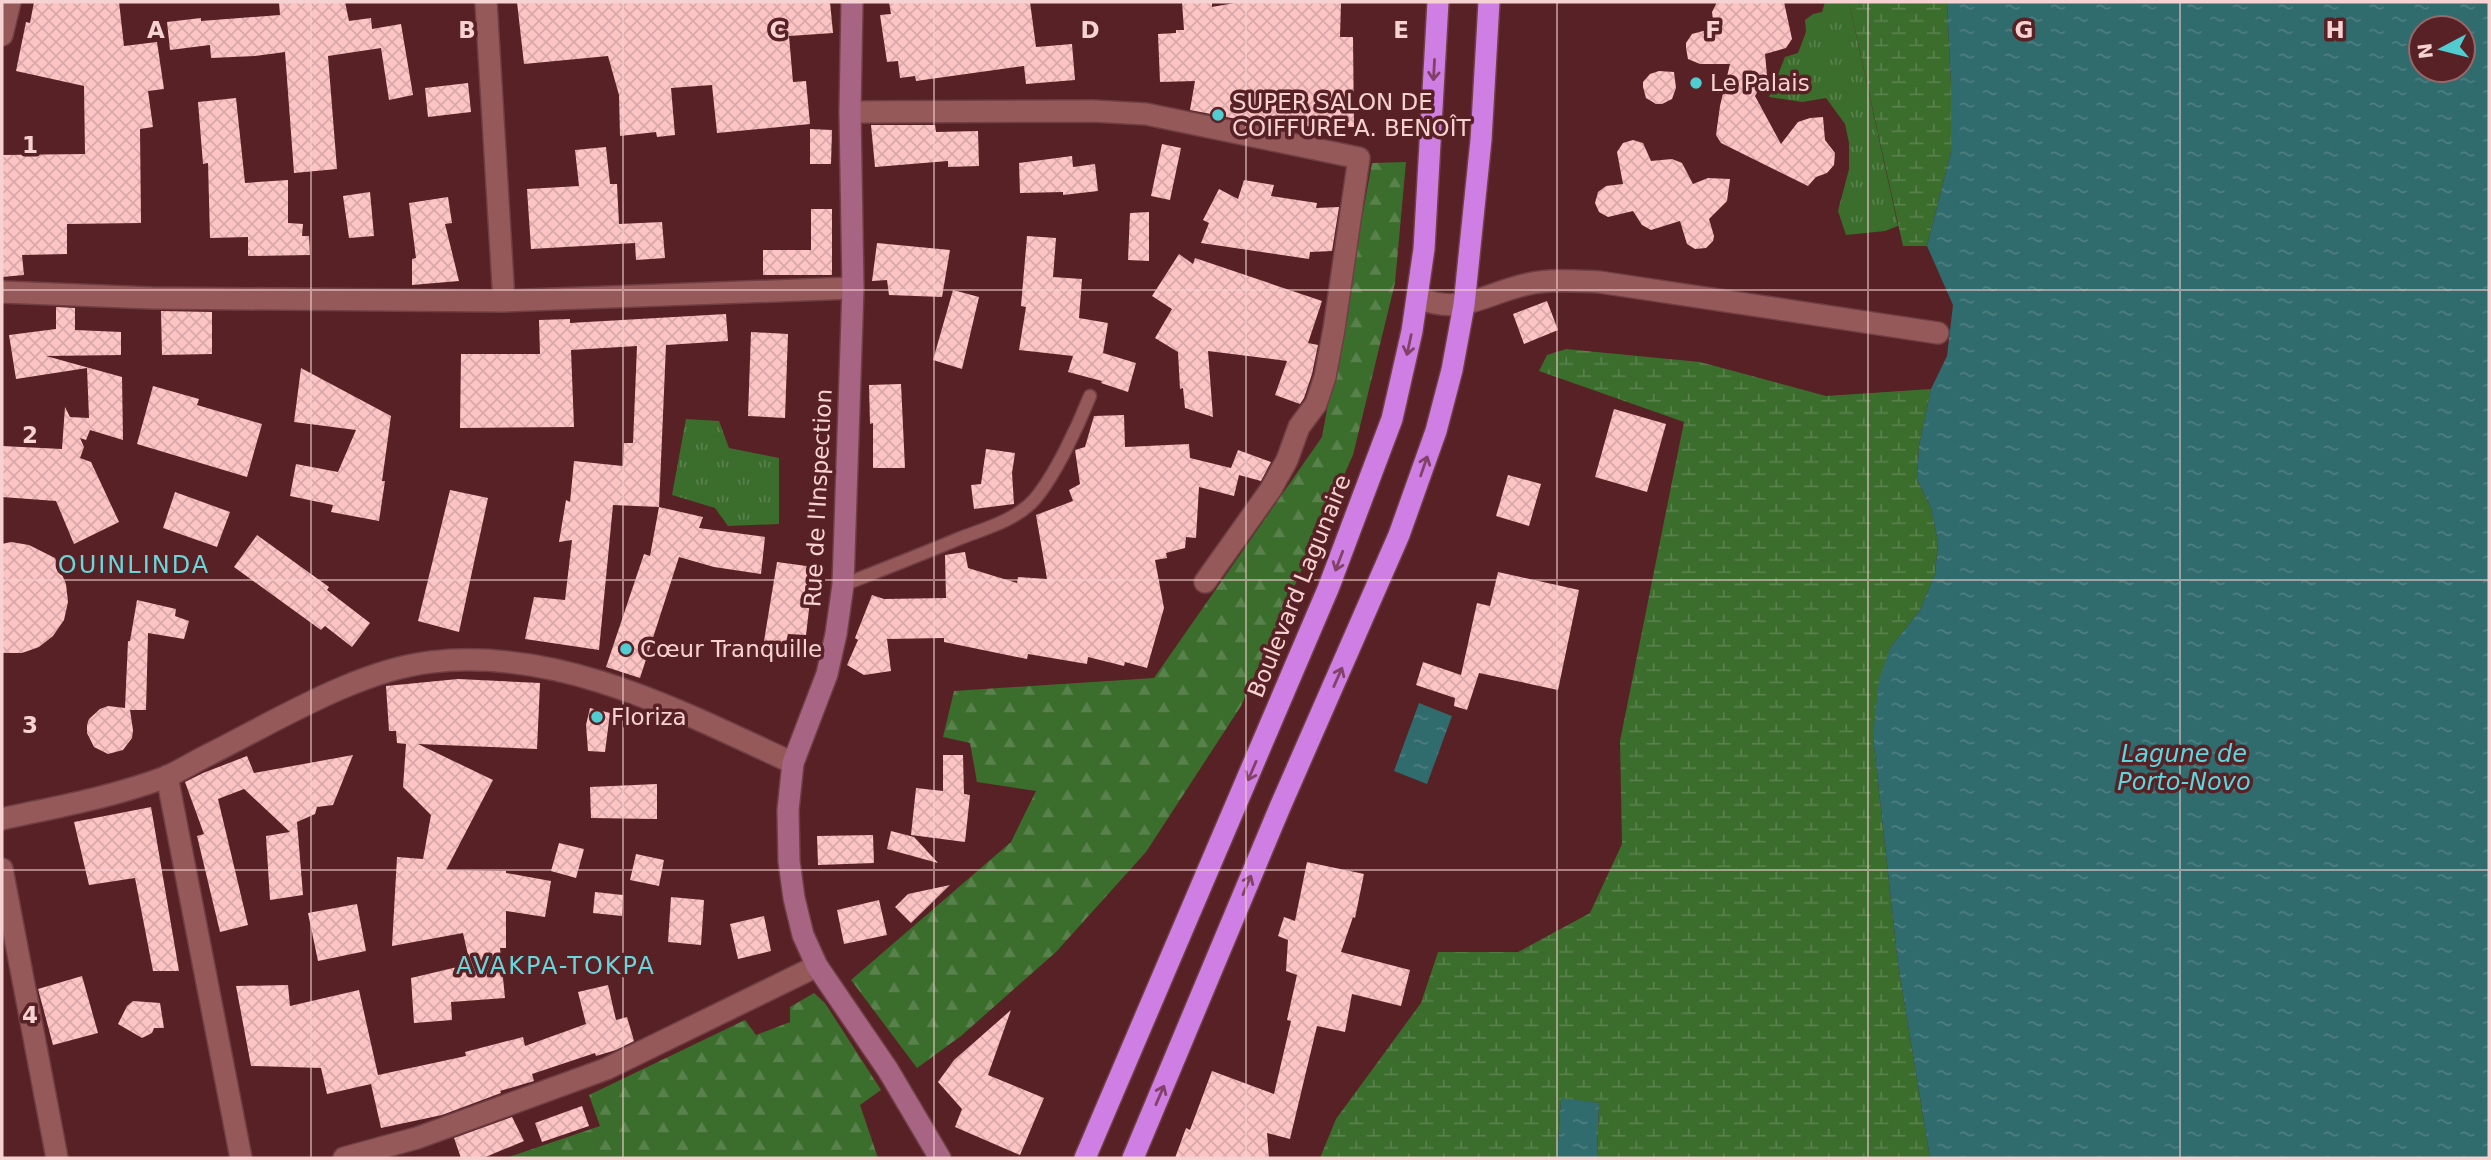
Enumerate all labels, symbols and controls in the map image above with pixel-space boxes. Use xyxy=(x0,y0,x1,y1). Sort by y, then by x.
north arrow xyxy=(2407,14,2477,84)
text: A xyxy=(147,17,165,43)
text: B xyxy=(458,17,476,43)
text: C xyxy=(770,17,786,43)
text: D xyxy=(1080,17,1100,43)
text: E xyxy=(1393,17,1409,43)
text: F xyxy=(1705,17,1721,43)
text: G xyxy=(2015,17,2033,43)
text: H xyxy=(2325,17,2345,43)
text: N xyxy=(2413,42,2437,60)
one-way arrow xyxy=(1428,58,1441,81)
place label: Le Palais xyxy=(1710,70,1810,96)
marker: Le Palais xyxy=(1688,75,1704,91)
place label: SUPER SALON DE COIFFURE A. BENOÎT xyxy=(1232,89,1471,141)
marker: SUPER SALON DE COIFFURE A. BENOÎT xyxy=(1210,107,1226,123)
text: 1 xyxy=(22,132,38,158)
one-way arrow xyxy=(1402,333,1416,356)
street label: Rue de l'Inspection xyxy=(799,388,837,608)
text: 2 xyxy=(22,422,38,448)
one-way arrow xyxy=(1418,455,1431,477)
street label: Boulevard Lagunaire xyxy=(1242,471,1356,701)
one-way arrow xyxy=(1332,549,1345,571)
district label: OUINLINDA xyxy=(58,551,210,579)
place label: Cœur Tranquille xyxy=(640,636,822,662)
marker: Cœur Tranquille xyxy=(618,641,634,657)
one-way arrow xyxy=(1332,667,1345,688)
place label: Floriza xyxy=(611,704,687,730)
marker: Floriza xyxy=(589,709,605,725)
text: 3 xyxy=(22,712,38,738)
water label: Lagune de Porto-Novo xyxy=(2117,740,2251,796)
one-way arrow xyxy=(1245,760,1258,781)
one-way arrow xyxy=(1242,875,1255,897)
district label: AVAKPA-TOKPA xyxy=(456,952,656,980)
text: 4 xyxy=(22,1002,38,1028)
one-way arrow xyxy=(1154,1085,1167,1107)

